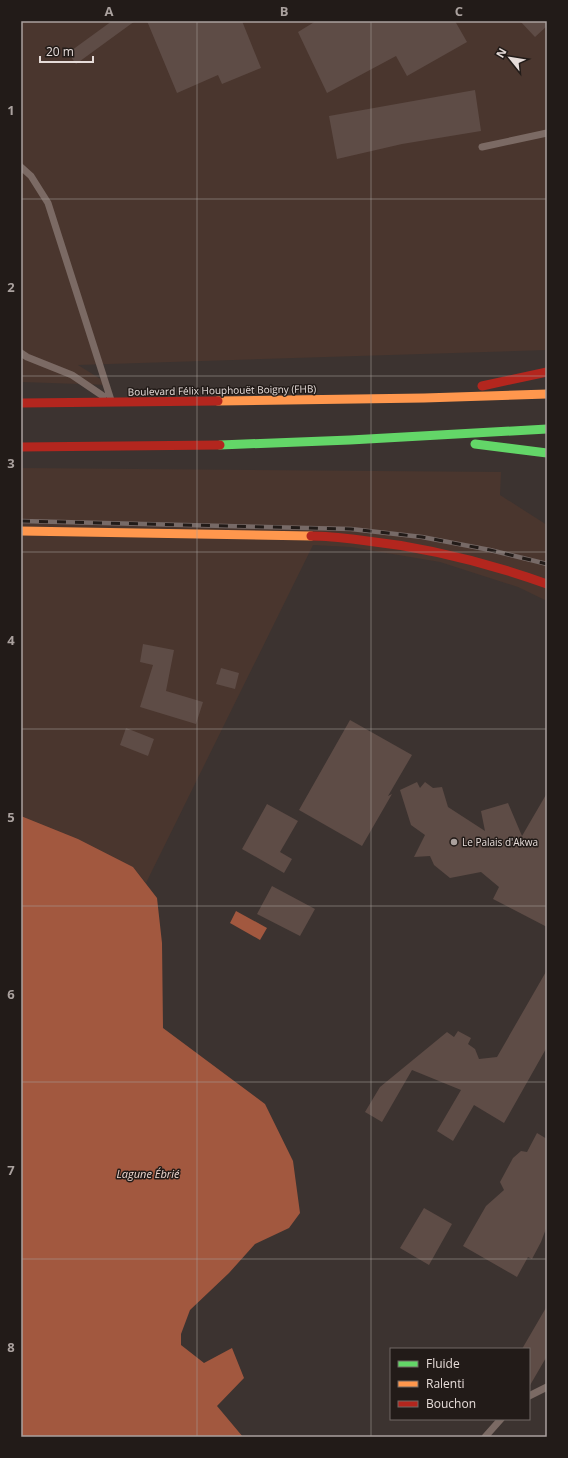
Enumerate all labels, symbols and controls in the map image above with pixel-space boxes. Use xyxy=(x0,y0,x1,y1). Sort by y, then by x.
text: A xyxy=(105,2,114,20)
text: B xyxy=(280,2,289,20)
text: C xyxy=(455,2,463,20)
scale bar xyxy=(40,38,93,64)
north arrow xyxy=(490,38,530,78)
text: 20 m xyxy=(46,43,74,60)
text: N xyxy=(492,45,510,60)
text: 1 xyxy=(7,101,15,119)
text: 2 xyxy=(7,278,15,296)
street label: Boulevard Félix Houphouët Boigny (FHB) xyxy=(128,381,316,399)
text: 3 xyxy=(7,454,15,472)
text: 4 xyxy=(7,631,15,649)
text: 5 xyxy=(7,808,15,826)
place label: Le Palais d'Akwa xyxy=(462,835,538,849)
marker: Le Palais d'Akwa xyxy=(449,837,459,847)
text: 6 xyxy=(7,985,15,1003)
text: 7 xyxy=(7,1161,15,1179)
water label: Lagune Ébrié xyxy=(117,1166,180,1181)
text: 8 xyxy=(7,1338,15,1356)
legend xyxy=(390,1348,530,1420)
text: Fluide xyxy=(426,1355,460,1372)
text: Ralenti xyxy=(426,1375,465,1392)
text: Bouchon xyxy=(426,1395,476,1412)

